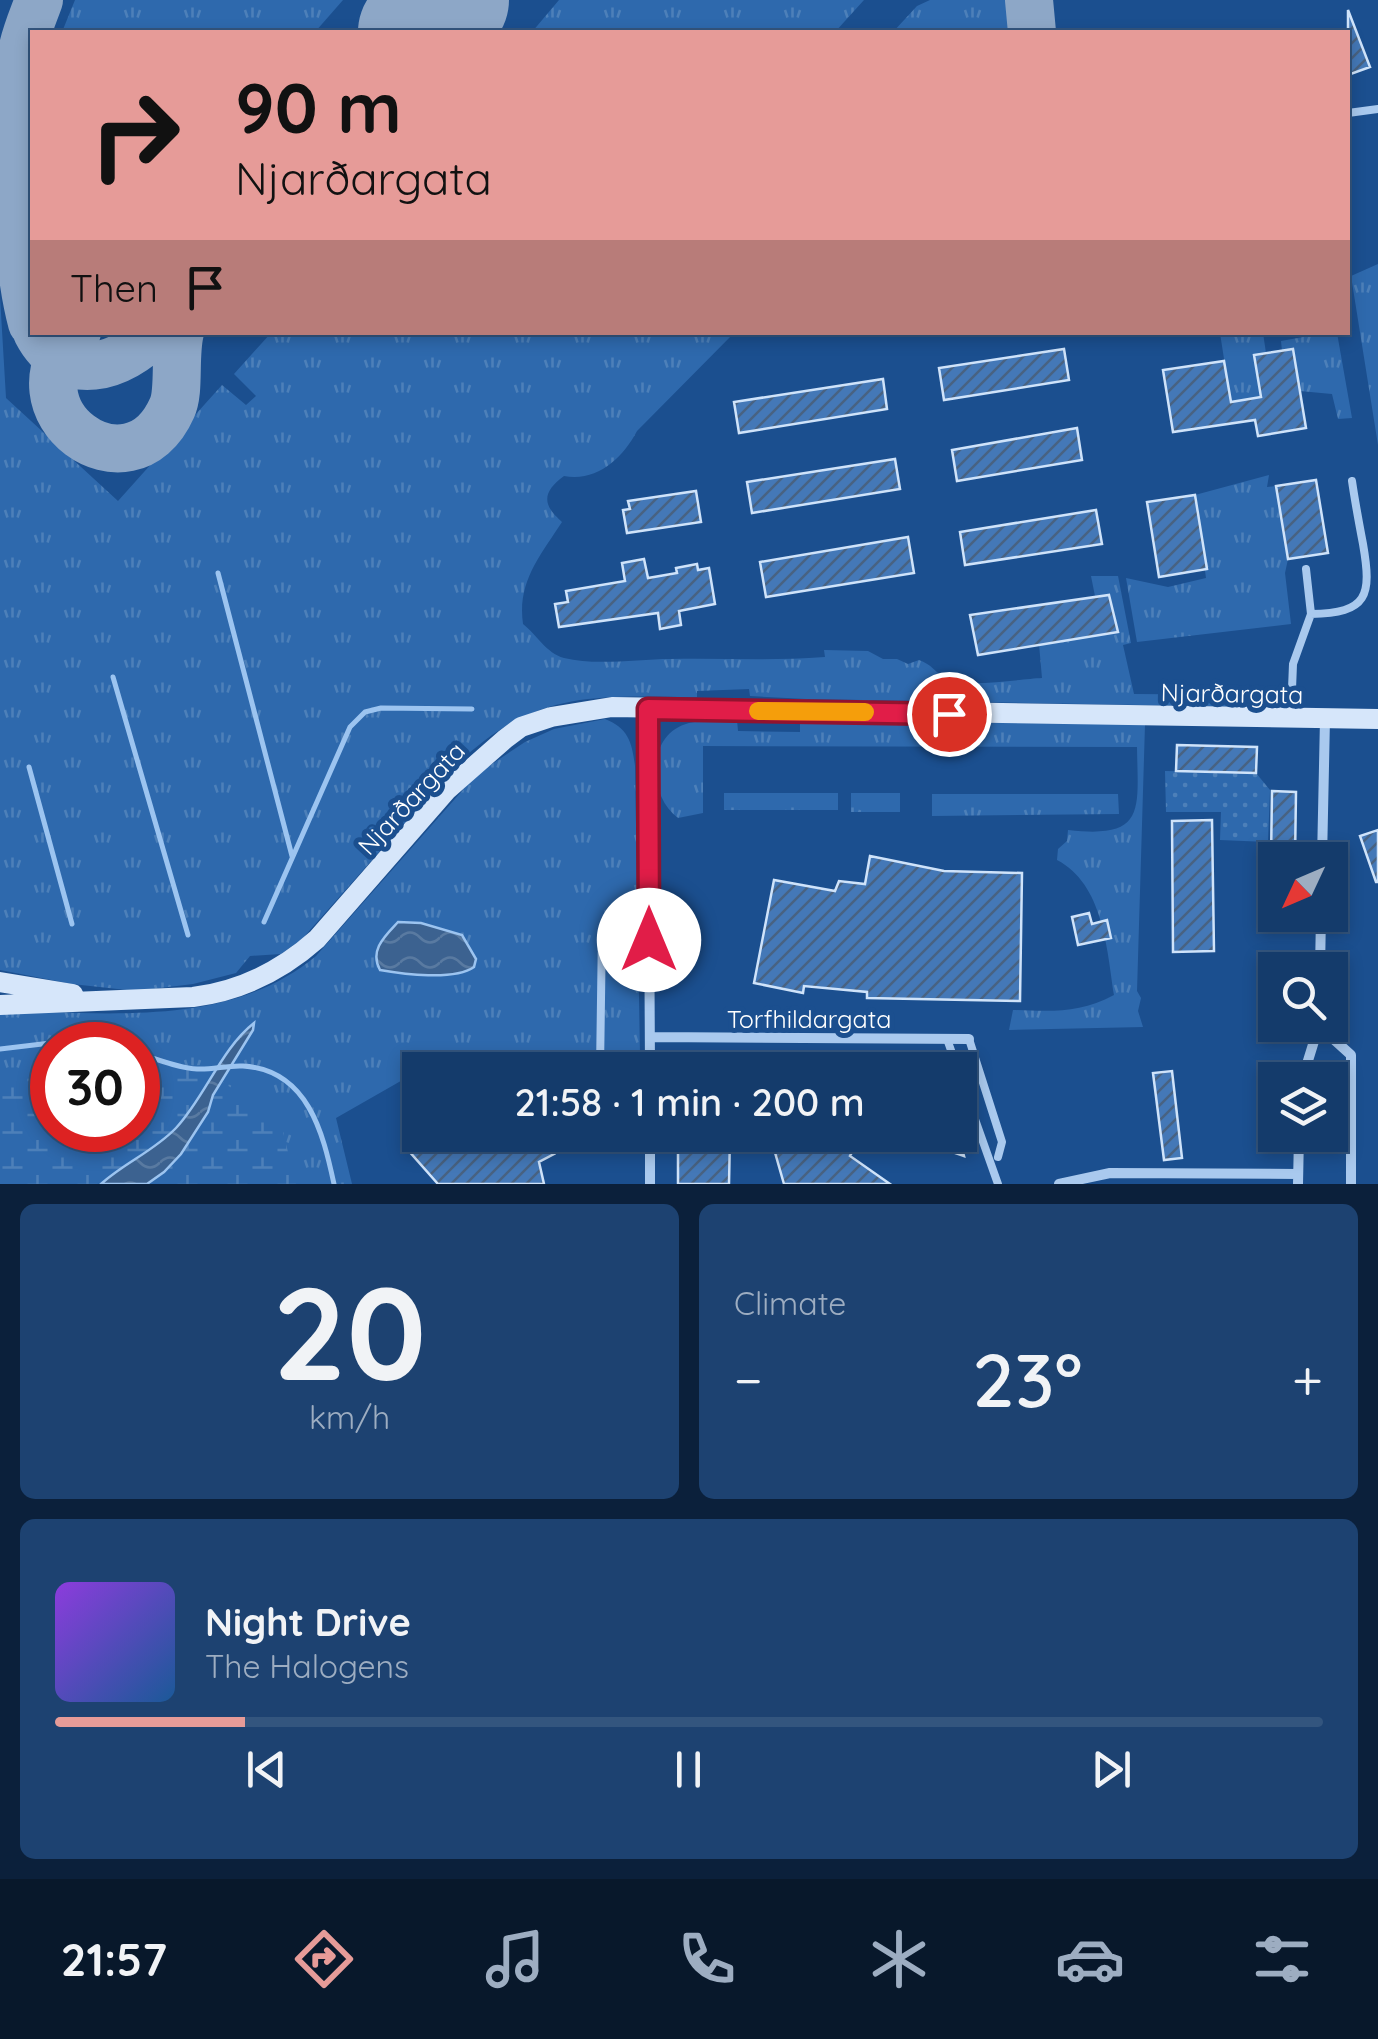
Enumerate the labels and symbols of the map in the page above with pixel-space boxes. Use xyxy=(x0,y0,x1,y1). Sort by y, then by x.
pin xyxy=(907,672,992,757)
street label: Njarðargata xyxy=(1160,676,1304,710)
street label: Njarðargata xyxy=(351,735,471,861)
north arrow xyxy=(1258,842,1348,932)
position arrow xyxy=(597,888,701,992)
street label: Torfhildargata xyxy=(727,1003,891,1034)
speed limit sign: 30 xyxy=(30,1022,160,1152)

